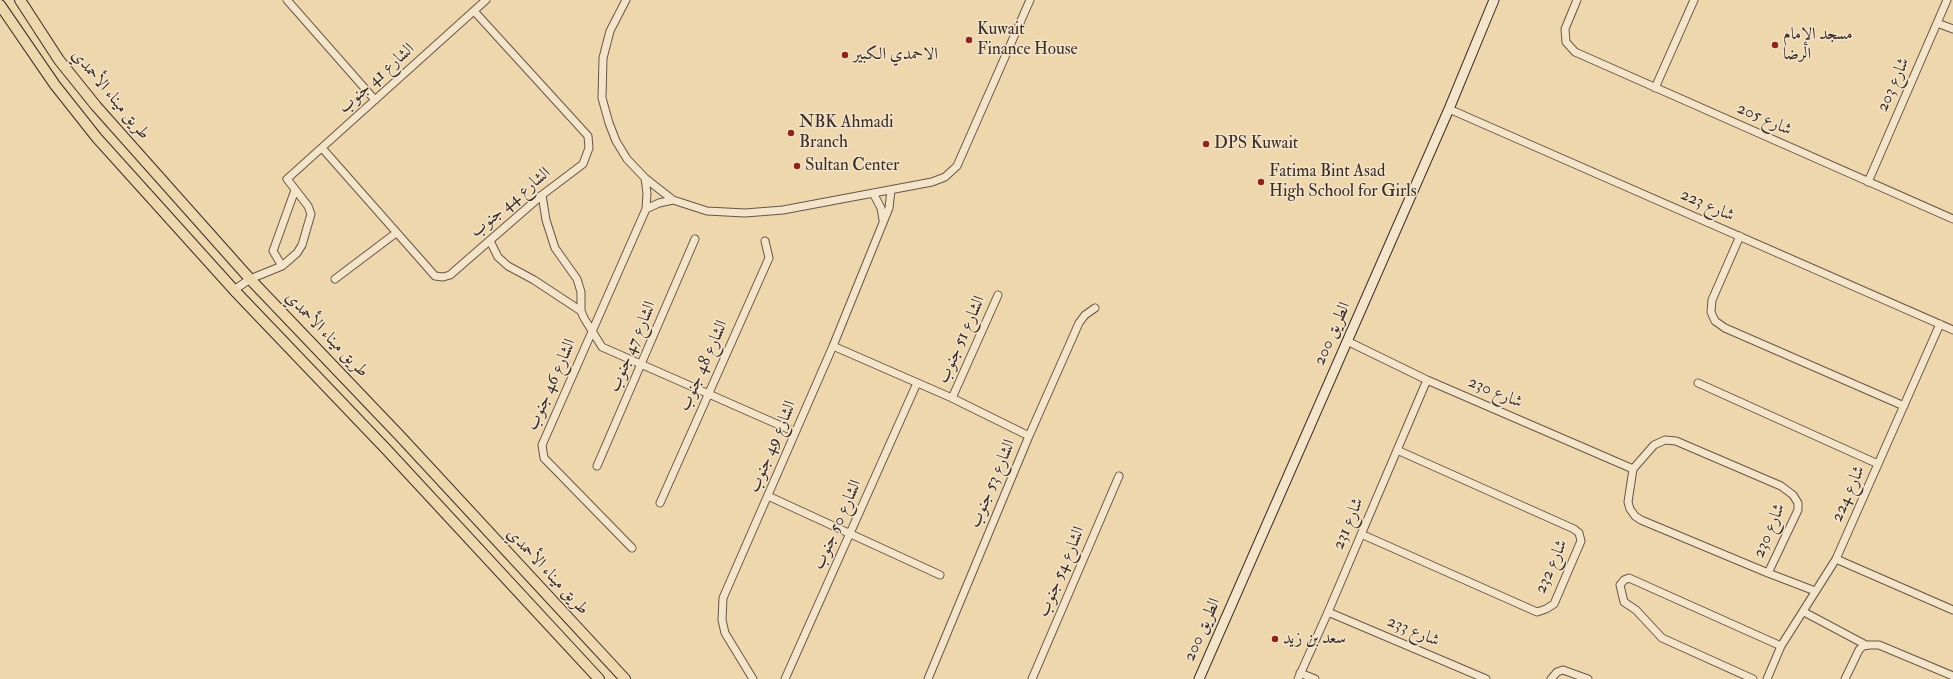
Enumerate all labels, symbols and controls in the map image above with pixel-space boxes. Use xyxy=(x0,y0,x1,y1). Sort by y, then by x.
place label: Kuwait Finance House xyxy=(977,20,1078,60)
place label: مسجد الإمام الرضا xyxy=(1783,25,1853,65)
marker: Kuwait Finance House xyxy=(964,35,974,45)
street label: الشارع 41 جنوب xyxy=(335,39,419,119)
marker: مسجد الإمام الرضا xyxy=(1770,40,1780,50)
place label: الاحمدي الكبير xyxy=(853,45,938,65)
street label: طريق ميناء الأحمدي xyxy=(66,46,154,144)
marker: الاحمدي الكبير xyxy=(840,50,850,60)
street label: شارع 203 xyxy=(1873,55,1915,115)
street label: شارع 205 xyxy=(1733,99,1795,141)
place label: NBK Ahmadi Branch xyxy=(799,113,894,153)
marker: NBK Ahmadi Branch xyxy=(786,128,796,138)
place label: DPS Kuwait xyxy=(1214,134,1298,154)
marker: DPS Kuwait xyxy=(1201,139,1211,149)
place label: Sultan Center xyxy=(805,156,899,176)
marker: Sultan Center xyxy=(792,161,802,171)
place label: Fatima Bint Asad High School for Girls xyxy=(1269,162,1417,202)
street label: الشارع 44 جنوب xyxy=(467,164,555,242)
marker: Fatima Bint Asad High School for Girls xyxy=(1256,177,1266,187)
street label: شارع 223 xyxy=(1677,185,1737,227)
street label: طريق ميناء الأحمدي xyxy=(280,288,372,382)
street label: الشارع 51 جنوب xyxy=(934,293,990,387)
street label: الشارع 47 جنوب xyxy=(605,298,661,396)
street label: الطريق 200 xyxy=(1310,299,1356,369)
street label: الشارع 48 جنوب xyxy=(675,317,733,415)
street label: الشارع 46 جنوب xyxy=(523,336,581,434)
street label: شارع 230 xyxy=(1465,372,1525,414)
street label: الشارع 49 جنوب xyxy=(744,398,802,496)
street label: الشارع 53 جنوب xyxy=(965,437,1021,531)
street label: شارع 224 xyxy=(1828,463,1870,525)
street label: الشارع 50 جنوب xyxy=(809,477,867,573)
street label: شارع 231 xyxy=(1329,495,1369,553)
street label: شارع 230 xyxy=(1749,501,1791,561)
street label: طريق ميناء الأحمدي xyxy=(502,524,592,620)
street label: الشارع 54 جنوب xyxy=(1034,524,1090,620)
street label: شارع 232 xyxy=(1531,537,1573,597)
street label: الطريق 200 xyxy=(1180,595,1226,665)
street label: شارع 233 xyxy=(1384,612,1442,652)
place label: سعد بن زيد xyxy=(1283,629,1346,649)
marker: سعد بن زيد xyxy=(1270,634,1280,644)

